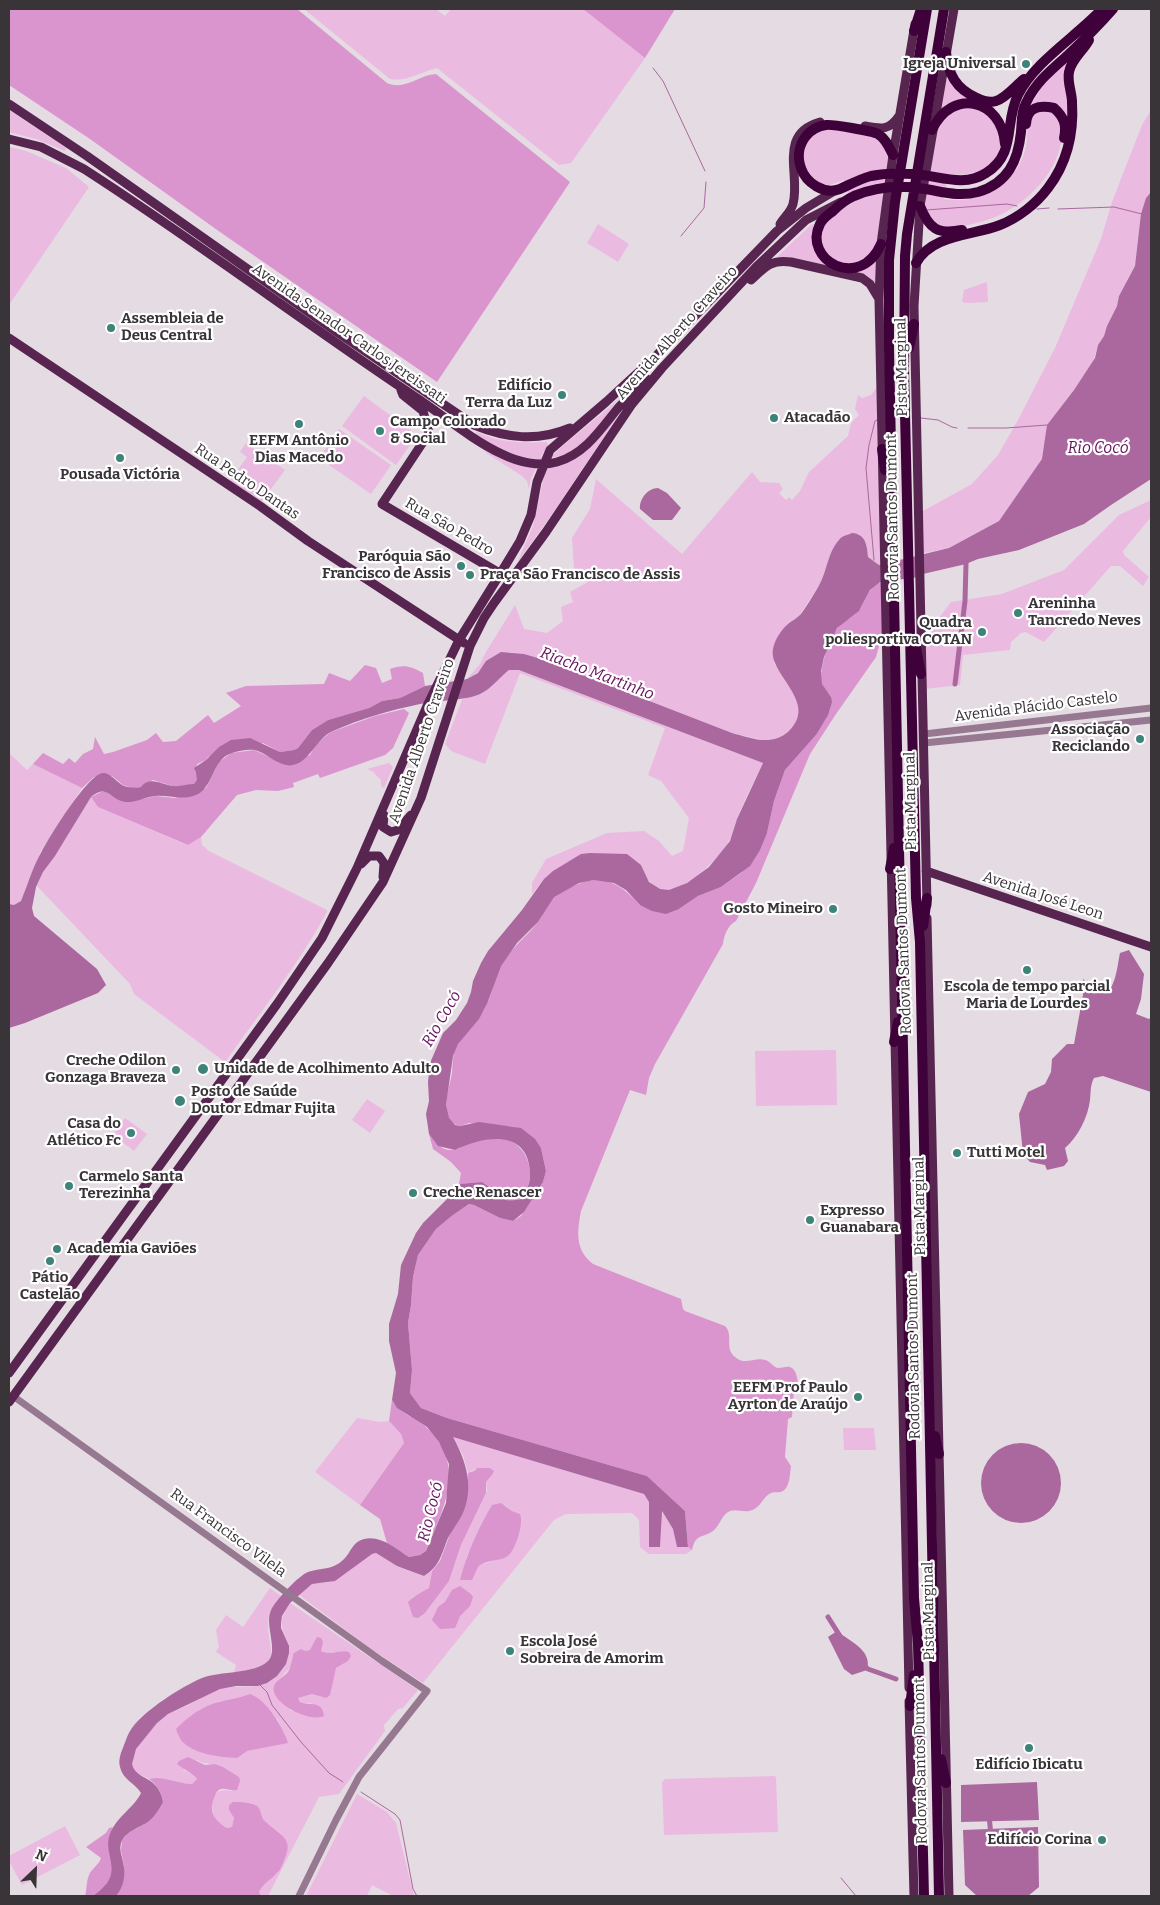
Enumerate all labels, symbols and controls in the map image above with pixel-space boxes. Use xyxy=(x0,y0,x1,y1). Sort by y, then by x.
place label: Igreja Universal xyxy=(903,55,1016,73)
marker: Igreja Universal xyxy=(1020,58,1032,70)
street label: Avenida Senador Carlos Jereissati xyxy=(248,260,450,408)
street label: Avenida Alberto Craveiro xyxy=(612,263,742,403)
place label: Assembleia de Deus Central xyxy=(121,310,224,345)
street label: Pista Marginal xyxy=(892,317,912,417)
marker: Assembleia de Deus Central xyxy=(105,322,117,334)
place label: Edifício Terra da Luz xyxy=(465,377,552,412)
marker: Edifício Terra da Luz xyxy=(556,389,568,401)
place label: Atacadão xyxy=(784,409,850,427)
marker: Atacadão xyxy=(768,412,780,424)
place label: Campo Colorado & Social xyxy=(390,413,506,448)
marker: EEFM Antônio Dias Macedo xyxy=(293,418,305,430)
marker: Campo Colorado & Social xyxy=(374,425,386,437)
place label: EEFM Antônio Dias Macedo xyxy=(249,432,349,467)
street label: Rodovia Santos Dumont xyxy=(883,433,903,601)
water label: Rio Cocó xyxy=(1067,439,1129,459)
street label: Rua Pedro Dantas xyxy=(191,440,303,524)
marker: Pousada Victória xyxy=(114,452,126,464)
place label: Pousada Victória xyxy=(60,466,180,484)
street label: Rua São Pedro xyxy=(401,494,497,560)
place label: Paróquia São Francisco de Assis xyxy=(322,548,451,583)
marker: Paróquia São Francisco de Assis xyxy=(455,560,467,572)
place label: Praça São Francisco de Assis xyxy=(480,566,680,584)
marker: Praça São Francisco de Assis xyxy=(464,569,476,581)
place label: Areninha Tancredo Neves xyxy=(1028,595,1141,630)
marker: Areninha Tancredo Neves xyxy=(1012,607,1024,619)
place label: Quadra poliesportiva COTAN xyxy=(825,614,972,649)
marker: Quadra poliesportiva COTAN xyxy=(976,626,988,638)
water label: Riacho Martinho xyxy=(537,643,657,705)
street label: Avenida Alberto Craveiro xyxy=(385,656,459,826)
street label: Avenida Plácido Castelo xyxy=(953,688,1119,726)
place label: Associação Reciclando xyxy=(1051,721,1130,756)
marker: Associação Reciclando xyxy=(1134,733,1146,745)
street label: Pista Marginal xyxy=(901,751,921,851)
street label: Rodovia Santos Dumont xyxy=(892,867,916,1035)
street label: Avenida José Leon xyxy=(980,868,1106,924)
place label: Gosto Mineiro xyxy=(723,900,823,918)
marker: Gosto Mineiro xyxy=(827,903,839,915)
marker: Escola de tempo parcial Maria de Lourdes xyxy=(1021,964,1033,976)
place label: Escola de tempo parcial Maria de Lourdes xyxy=(944,978,1110,1013)
water label: Rio Cocó xyxy=(418,988,466,1050)
place label: Creche Odilon Gonzaga Braveza xyxy=(45,1052,166,1087)
place label: Unidade de Acolhimento Adulto xyxy=(214,1060,440,1078)
marker: Unidade de Acolhimento Adulto xyxy=(196,1062,210,1076)
marker: Creche Odilon Gonzaga Braveza xyxy=(170,1064,182,1076)
place label: Posto de Saúde Doutor Edmar Fujita xyxy=(191,1083,335,1118)
marker: Posto de Saúde Doutor Edmar Fujita xyxy=(173,1094,187,1108)
place label: Casa do Atlético Fc xyxy=(47,1115,121,1150)
marker: Casa do Atlético Fc xyxy=(125,1127,137,1139)
place label: Tutti Motel xyxy=(967,1144,1045,1162)
marker: Tutti Motel xyxy=(951,1147,963,1159)
street label: Pista Marginal xyxy=(910,1156,930,1256)
place label: Carmelo Santa Terezinha xyxy=(79,1168,183,1203)
marker: Carmelo Santa Terezinha xyxy=(63,1180,75,1192)
place label: Creche Renascer xyxy=(423,1184,541,1202)
marker: Creche Renascer xyxy=(407,1187,419,1199)
place label: Expresso Guanabara xyxy=(820,1202,899,1237)
marker: Expresso Guanabara xyxy=(804,1214,816,1226)
place label: Academia Gaviões xyxy=(67,1240,197,1258)
marker: Academia Gaviões xyxy=(51,1243,63,1255)
marker: Pátio Castelão xyxy=(44,1255,56,1267)
place label: Pátio Castelão xyxy=(20,1269,80,1304)
street label: Rodovia Santos Dumont xyxy=(904,1272,924,1440)
place label: EEFM Prof Paulo Ayrton de Araújo xyxy=(728,1379,848,1414)
marker: EEFM Prof Paulo Ayrton de Araújo xyxy=(852,1391,864,1403)
water label: Rio Cocó xyxy=(414,1480,448,1544)
street label: Rua Francisco Vilela xyxy=(166,1485,290,1581)
street label: Pista Marginal xyxy=(919,1561,939,1661)
place label: Escola José Sobreira de Amorim xyxy=(520,1633,663,1668)
marker: Escola José Sobreira de Amorim xyxy=(504,1645,516,1657)
street label: Rodovia Santos Dumont xyxy=(911,1677,931,1845)
marker: Edifício Ibicatu xyxy=(1023,1742,1035,1754)
place label: Edifício Ibicatu xyxy=(975,1756,1083,1774)
place label: Edifício Corina xyxy=(987,1831,1092,1849)
marker: Edifício Corina xyxy=(1096,1834,1108,1846)
north arrow xyxy=(10,1845,60,1895)
text: N xyxy=(33,1846,50,1866)

